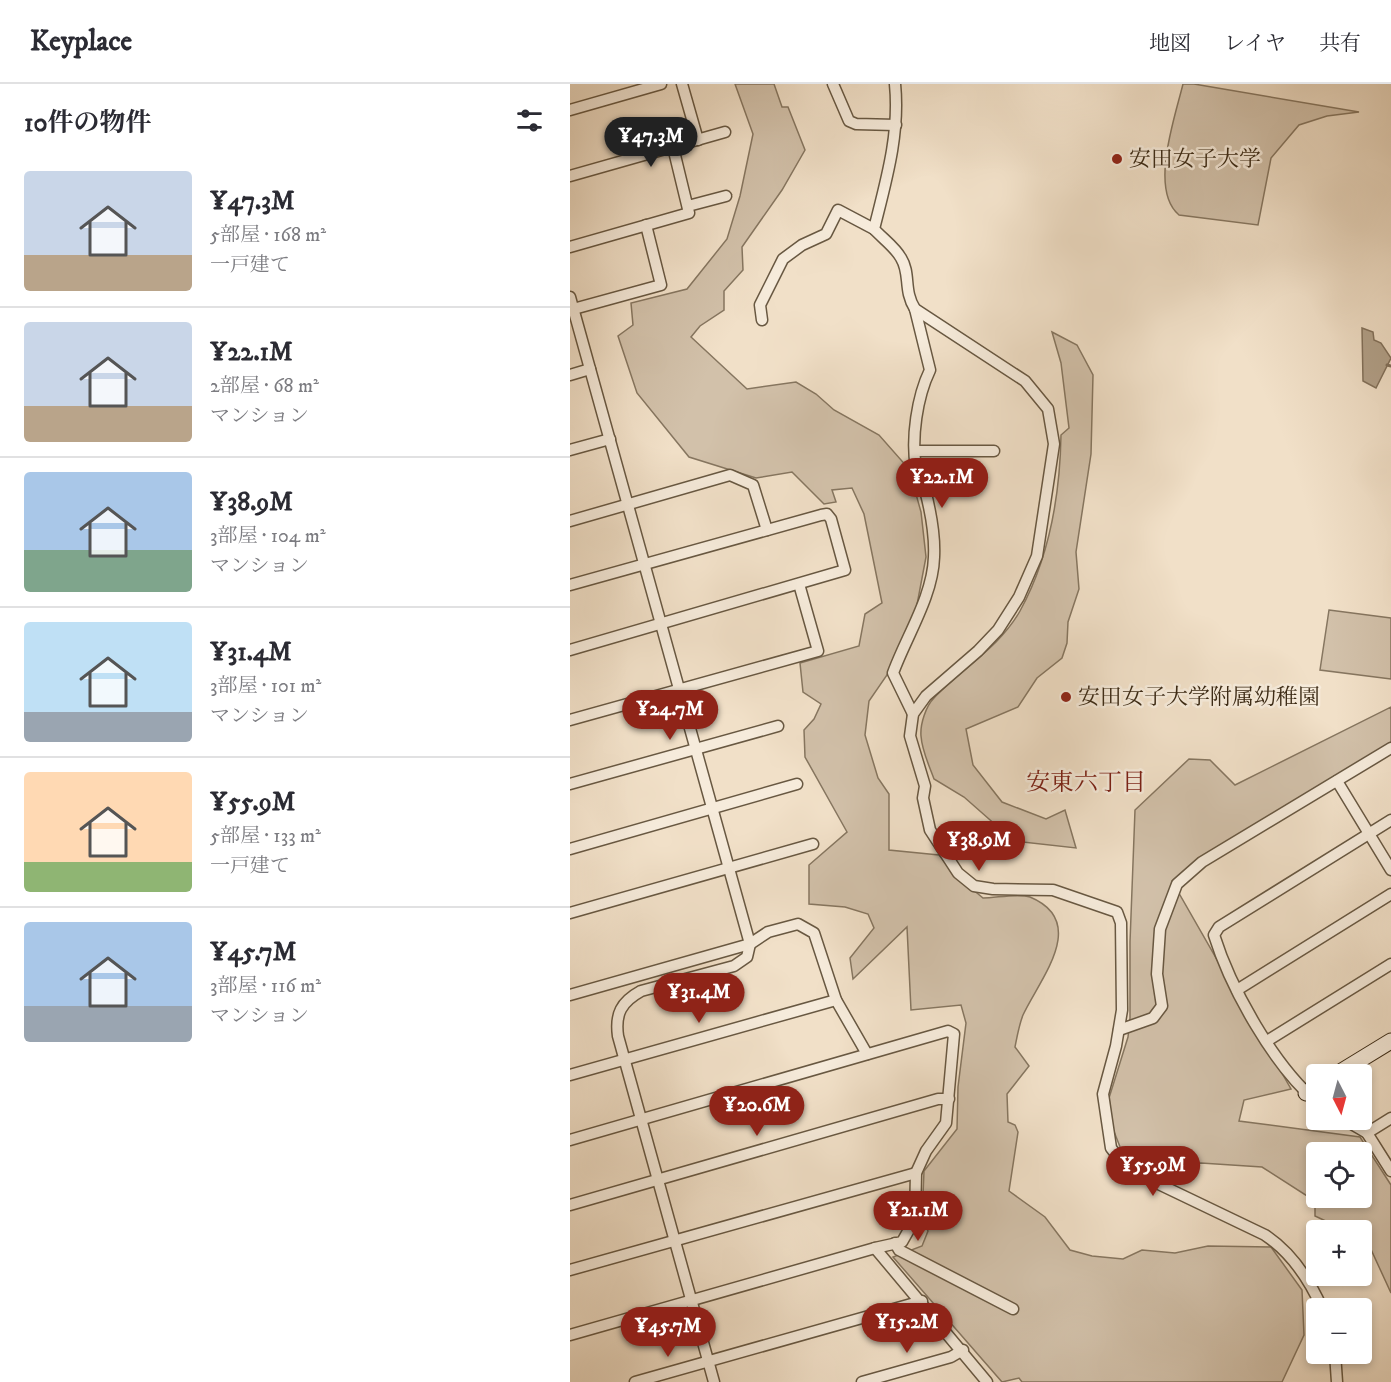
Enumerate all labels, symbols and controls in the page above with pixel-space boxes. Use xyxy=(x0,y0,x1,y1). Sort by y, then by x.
text: Keyplace xyxy=(30,24,132,59)
text: 地図 xyxy=(1149,31,1191,57)
text: レイヤ xyxy=(1224,31,1286,57)
text: 共有 xyxy=(1319,31,1361,57)
icon: filters xyxy=(513,104,546,137)
text: 10件の物件 xyxy=(24,107,151,140)
pin: ¥47.3M xyxy=(602,117,700,168)
text: ¥47.3M xyxy=(618,124,684,149)
place label: 安田女子大学 xyxy=(1129,146,1261,173)
marker: 安田女子大学 xyxy=(1110,152,1124,166)
text: ¥47.3M xyxy=(210,185,295,218)
icon: home xyxy=(72,195,144,267)
text: 5部屋 · 168 m² xyxy=(210,223,326,248)
text: 一戸建て xyxy=(210,253,290,278)
text: ¥22.1M xyxy=(210,336,293,369)
icon: home xyxy=(72,346,144,418)
text: 2部屋 · 68 m² xyxy=(210,374,319,399)
text: マンション xyxy=(210,404,309,429)
pin: ¥22.1M xyxy=(893,458,991,509)
text: ¥22.1M xyxy=(910,465,974,490)
text: ¥38.9M xyxy=(210,486,293,519)
icon: home xyxy=(72,496,144,568)
text: 3部屋 · 104 m² xyxy=(210,524,326,549)
text: マンション xyxy=(210,554,309,579)
text: ¥31.4M xyxy=(210,636,292,669)
icon: home xyxy=(72,646,144,718)
text: 3部屋 · 101 m² xyxy=(210,674,321,699)
place label: 安田女子大学附属幼稚園 xyxy=(1078,684,1320,711)
pin: ¥24.7M xyxy=(621,690,719,741)
marker: 安田女子大学附属幼稚園 xyxy=(1059,690,1073,704)
text: ¥24.7M xyxy=(636,697,704,722)
text: マンション xyxy=(210,704,309,729)
district label: 安東六丁目 xyxy=(1026,768,1146,798)
text: ¥55.9M xyxy=(210,786,295,819)
icon: home xyxy=(72,796,144,868)
pin: ¥38.9M xyxy=(930,821,1028,872)
text: 5部屋 · 133 m² xyxy=(210,824,321,849)
text: ¥38.9M xyxy=(947,828,1011,853)
text: 一戸建て xyxy=(210,854,290,879)
text: ¥45.7M xyxy=(210,936,296,969)
icon: home xyxy=(72,946,144,1018)
pin: ¥31.4M xyxy=(650,973,748,1024)
text: 3部屋 · 116 m² xyxy=(210,974,321,999)
text: ¥31.4M xyxy=(668,980,730,1005)
text: マンション xyxy=(210,1004,309,1029)
north arrow xyxy=(1306,1064,1372,1130)
map controls xyxy=(1306,1064,1372,1364)
pin: ¥20.6M xyxy=(708,1086,806,1137)
text: ¥20.6M xyxy=(723,1093,791,1118)
button: locate xyxy=(1306,1142,1372,1208)
pin: ¥55.9M xyxy=(1104,1146,1202,1197)
text: ¥55.9M xyxy=(1120,1153,1186,1178)
pin: ¥21.1M xyxy=(869,1191,967,1242)
text: ¥21.1M xyxy=(888,1198,948,1223)
button: + xyxy=(1306,1220,1372,1286)
button: − xyxy=(1306,1298,1372,1364)
pin: ¥15.2M xyxy=(858,1303,956,1354)
pin: ¥45.7M xyxy=(619,1307,717,1358)
text: ¥15.2M xyxy=(876,1310,938,1335)
text: ¥45.7M xyxy=(635,1314,701,1339)

